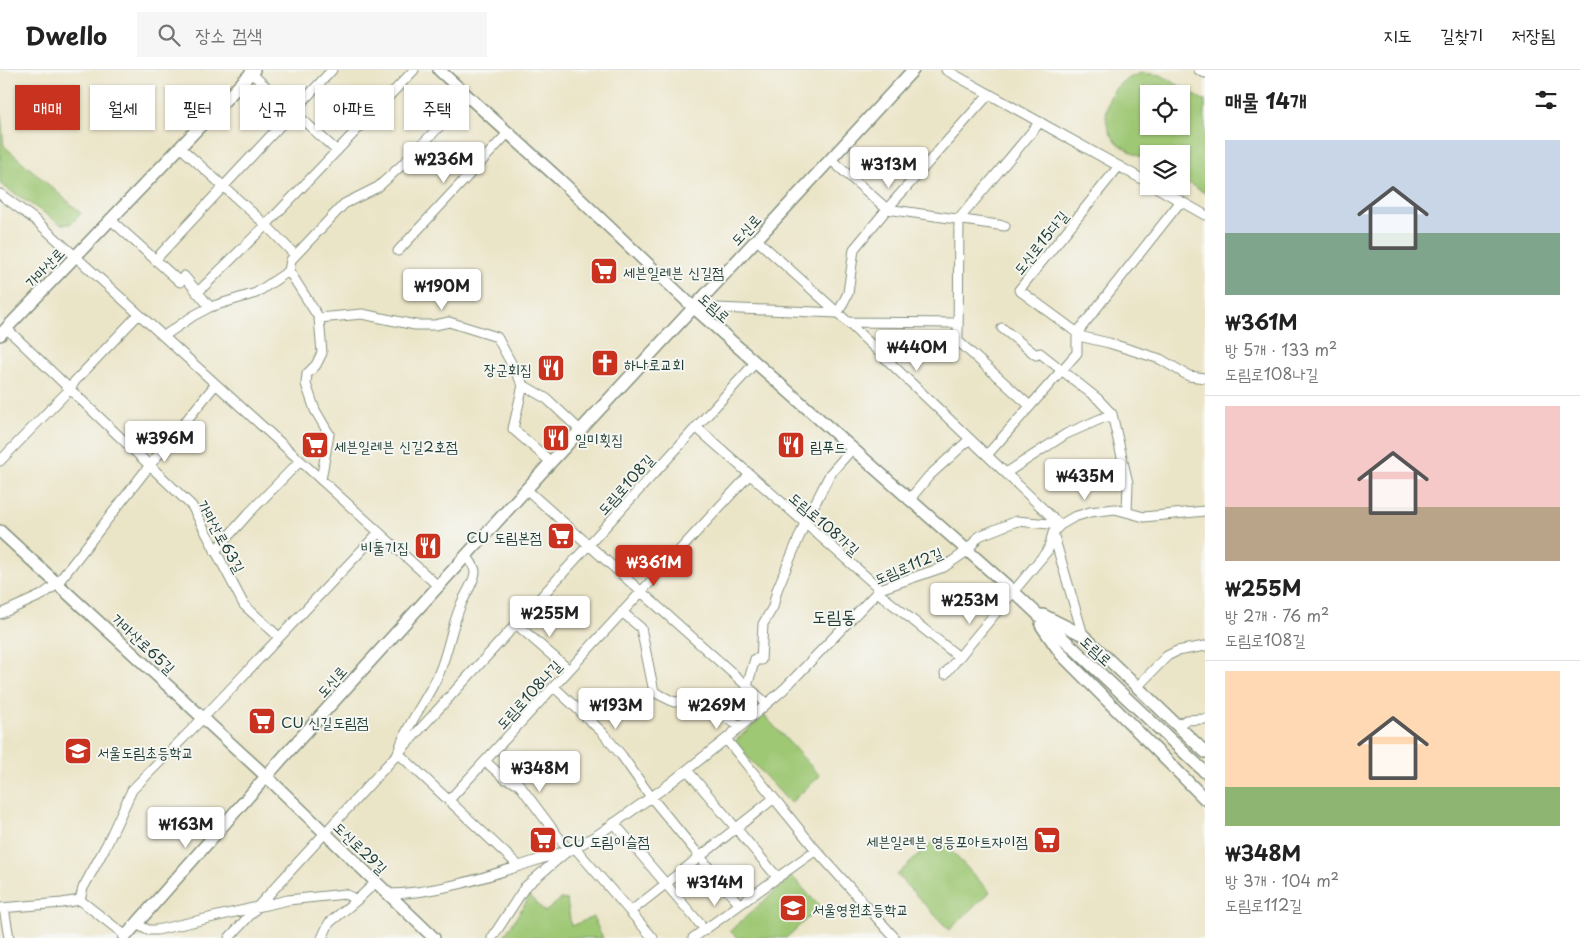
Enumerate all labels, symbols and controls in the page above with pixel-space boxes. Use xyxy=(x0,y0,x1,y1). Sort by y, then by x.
search box xyxy=(137,12,487,57)
text: Dwello xyxy=(25,17,107,53)
text: 장소 검색 xyxy=(195,20,262,48)
icon: search xyxy=(155,21,183,49)
text: 지도 xyxy=(1383,21,1412,48)
text: 길찾기 xyxy=(1440,21,1484,48)
text: 저장됨 xyxy=(1512,21,1555,48)
text: 매물 14개 xyxy=(1225,84,1307,116)
chip: 매매 xyxy=(15,85,80,130)
chip: 월세 xyxy=(90,85,155,130)
chip: 필터 xyxy=(165,85,230,130)
chip: 신규 xyxy=(240,85,305,130)
chip: 아파트 xyxy=(315,85,394,130)
chip: 주택 xyxy=(404,85,469,130)
map controls xyxy=(1140,85,1190,195)
button: locate xyxy=(1140,85,1190,135)
icon: filters xyxy=(1532,86,1560,114)
pin: ₩236M xyxy=(409,142,479,184)
button: layers xyxy=(1140,145,1190,195)
text: ₩236M xyxy=(414,146,474,170)
pin: ₩313M xyxy=(854,146,924,189)
text: ₩313M xyxy=(861,151,917,175)
icon: home xyxy=(1348,173,1438,263)
street label: 도신로15다길 xyxy=(1007,205,1073,279)
street label: 도신로 xyxy=(724,208,766,250)
street label: 가마산로 xyxy=(19,242,69,292)
supermarket icon: 세븐일레븐 신길점 xyxy=(589,256,619,286)
place label: 세븐일레븐 신길점 xyxy=(623,260,724,283)
pin: ₩190M xyxy=(407,268,477,311)
text: ₩190M xyxy=(414,273,470,297)
street label: 도림로 xyxy=(694,286,736,328)
text: ₩361M xyxy=(1225,305,1298,337)
pin: ₩440M xyxy=(882,330,952,372)
text: ₩440M xyxy=(887,334,947,358)
text: 방 5개 · 133 m² xyxy=(1225,337,1337,361)
church icon: 하나로교회 xyxy=(590,348,620,378)
place label: 하나로교회 xyxy=(624,352,684,375)
restaurant icon: 장군회집 xyxy=(536,353,566,383)
place label: 장군회집 xyxy=(484,357,532,380)
text: 도림로108나길 xyxy=(1225,361,1318,385)
pin: ₩396M xyxy=(130,420,200,463)
restaurant icon: 일미횟집 xyxy=(541,423,571,453)
text: ₩396M xyxy=(136,425,194,449)
place label: 일미횟집 xyxy=(575,427,623,450)
supermarket icon: 세븐일레븐 신길2호점 xyxy=(300,430,330,460)
restaurant icon: 림푸드 xyxy=(776,430,806,460)
place label: 세븐일레븐 신길2호점 xyxy=(334,434,458,457)
place label: 림푸드 xyxy=(810,434,846,457)
icon: home xyxy=(1348,438,1438,528)
street label: 도림로108길 xyxy=(591,448,659,520)
pin: ₩435M xyxy=(1050,458,1120,501)
text: ₩435M xyxy=(1056,463,1114,487)
street label: 도림로108가길 xyxy=(784,486,866,560)
street label: 가마산로63길 xyxy=(192,495,252,577)
supermarket icon: CU 도림본점 xyxy=(546,521,576,551)
place label: CU 도림본점 xyxy=(466,525,542,548)
restaurant icon: 비둘기집 xyxy=(413,531,443,561)
place label: 비둘기집 xyxy=(361,535,409,558)
street label: 도림로112길 xyxy=(870,540,946,590)
pin: ₩361M xyxy=(619,544,689,587)
text: ₩361M xyxy=(626,549,682,573)
text: ₩255M xyxy=(1225,571,1301,603)
pin: ₩253M xyxy=(935,582,1005,625)
text: ₩253M xyxy=(941,587,999,611)
pin: ₩255M xyxy=(515,596,585,638)
text: ₩255M xyxy=(521,600,579,624)
district label: 도림동 xyxy=(812,602,856,629)
text: 방 2개 · 76 m² xyxy=(1225,603,1329,627)
street label: 가마산로65길 xyxy=(107,607,181,679)
text: 도림로108길 xyxy=(1225,627,1305,651)
street label: 도림로 xyxy=(1076,629,1118,671)
street label: 도림로108나길 xyxy=(490,654,566,734)
street label: 도신로 xyxy=(310,660,352,702)
pin: ₩193M xyxy=(581,688,651,730)
pin: ₩269M xyxy=(682,688,752,730)
text: ₩193M xyxy=(589,692,643,716)
text: ₩269M xyxy=(688,692,746,716)
icon: home xyxy=(1348,703,1438,793)
supermarket icon: CU 신길도림점 xyxy=(247,706,277,736)
place label: CU 신길도림점 xyxy=(281,710,369,733)
school or university icon: 서울도림초등학교 xyxy=(63,736,93,766)
place label: 서울도림초등학교 xyxy=(97,740,194,763)
pin: ₩348M xyxy=(505,750,575,793)
text: ₩348M xyxy=(511,755,569,779)
pin: ₩163M xyxy=(151,806,221,849)
text: ₩163M xyxy=(158,811,214,835)
street label: 도신로29길 xyxy=(329,815,393,879)
supermarket icon: CU 도림이슬점 xyxy=(528,825,558,855)
supermarket icon: 세븐일레븐 영등포아트자이점 xyxy=(1032,825,1062,855)
place label: CU 도림이슬점 xyxy=(562,829,650,852)
place label: 세븐일레븐 영등포아트자이점 xyxy=(866,829,1028,852)
text: ₩348M xyxy=(1225,836,1301,868)
pin: ₩314M xyxy=(680,864,750,907)
text: 방 3개 · 104 m² xyxy=(1225,868,1339,892)
text: ₩314M xyxy=(687,869,743,893)
text: 도림로112길 xyxy=(1225,892,1302,916)
school or university icon: 서울영원초등학교 xyxy=(778,893,808,923)
place label: 서울영원초등학교 xyxy=(812,897,909,920)

